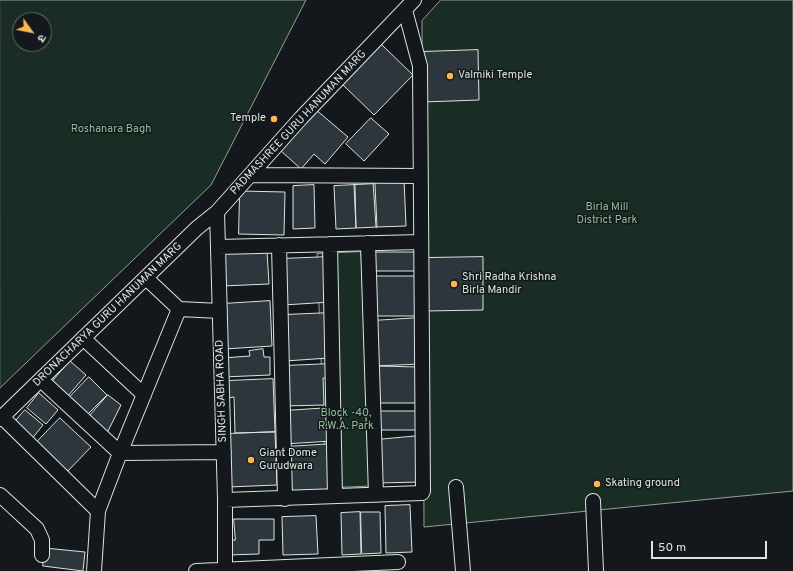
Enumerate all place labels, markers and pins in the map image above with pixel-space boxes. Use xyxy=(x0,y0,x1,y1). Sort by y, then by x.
place label: Valmiki Temple xyxy=(458,69,532,83)
marker: Valmiki Temple xyxy=(445,71,455,81)
place label: Temple xyxy=(230,112,266,126)
marker: Temple xyxy=(269,114,279,124)
place label: Shri Radha Krishna Birla Mandir xyxy=(462,271,556,297)
marker: Shri Radha Krishna Birla Mandir xyxy=(449,279,459,289)
place label: Giant Dome Gurudwara xyxy=(259,447,317,473)
marker: Giant Dome Gurudwara xyxy=(246,455,256,465)
place label: Skating ground xyxy=(605,477,680,491)
marker: Skating ground xyxy=(592,479,602,489)

